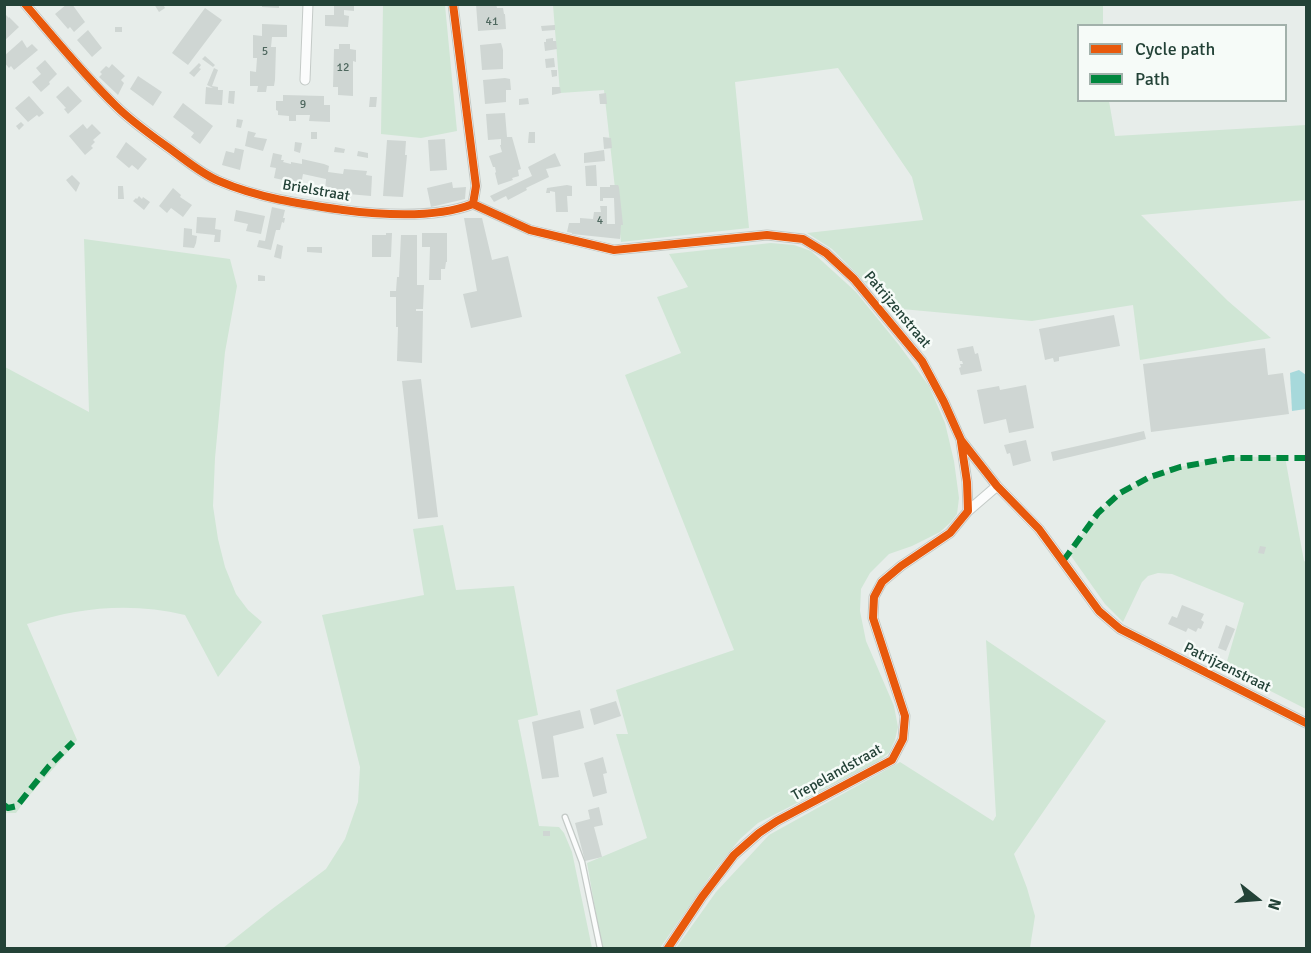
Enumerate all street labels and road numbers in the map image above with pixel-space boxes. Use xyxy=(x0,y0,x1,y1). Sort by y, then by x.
street label: Brielstraat xyxy=(281,176,351,206)
street label: Patrijzenstraat xyxy=(860,268,934,352)
street label: Patrijzenstraat xyxy=(1181,639,1273,697)
street label: Trepelandstraat xyxy=(789,741,885,805)

